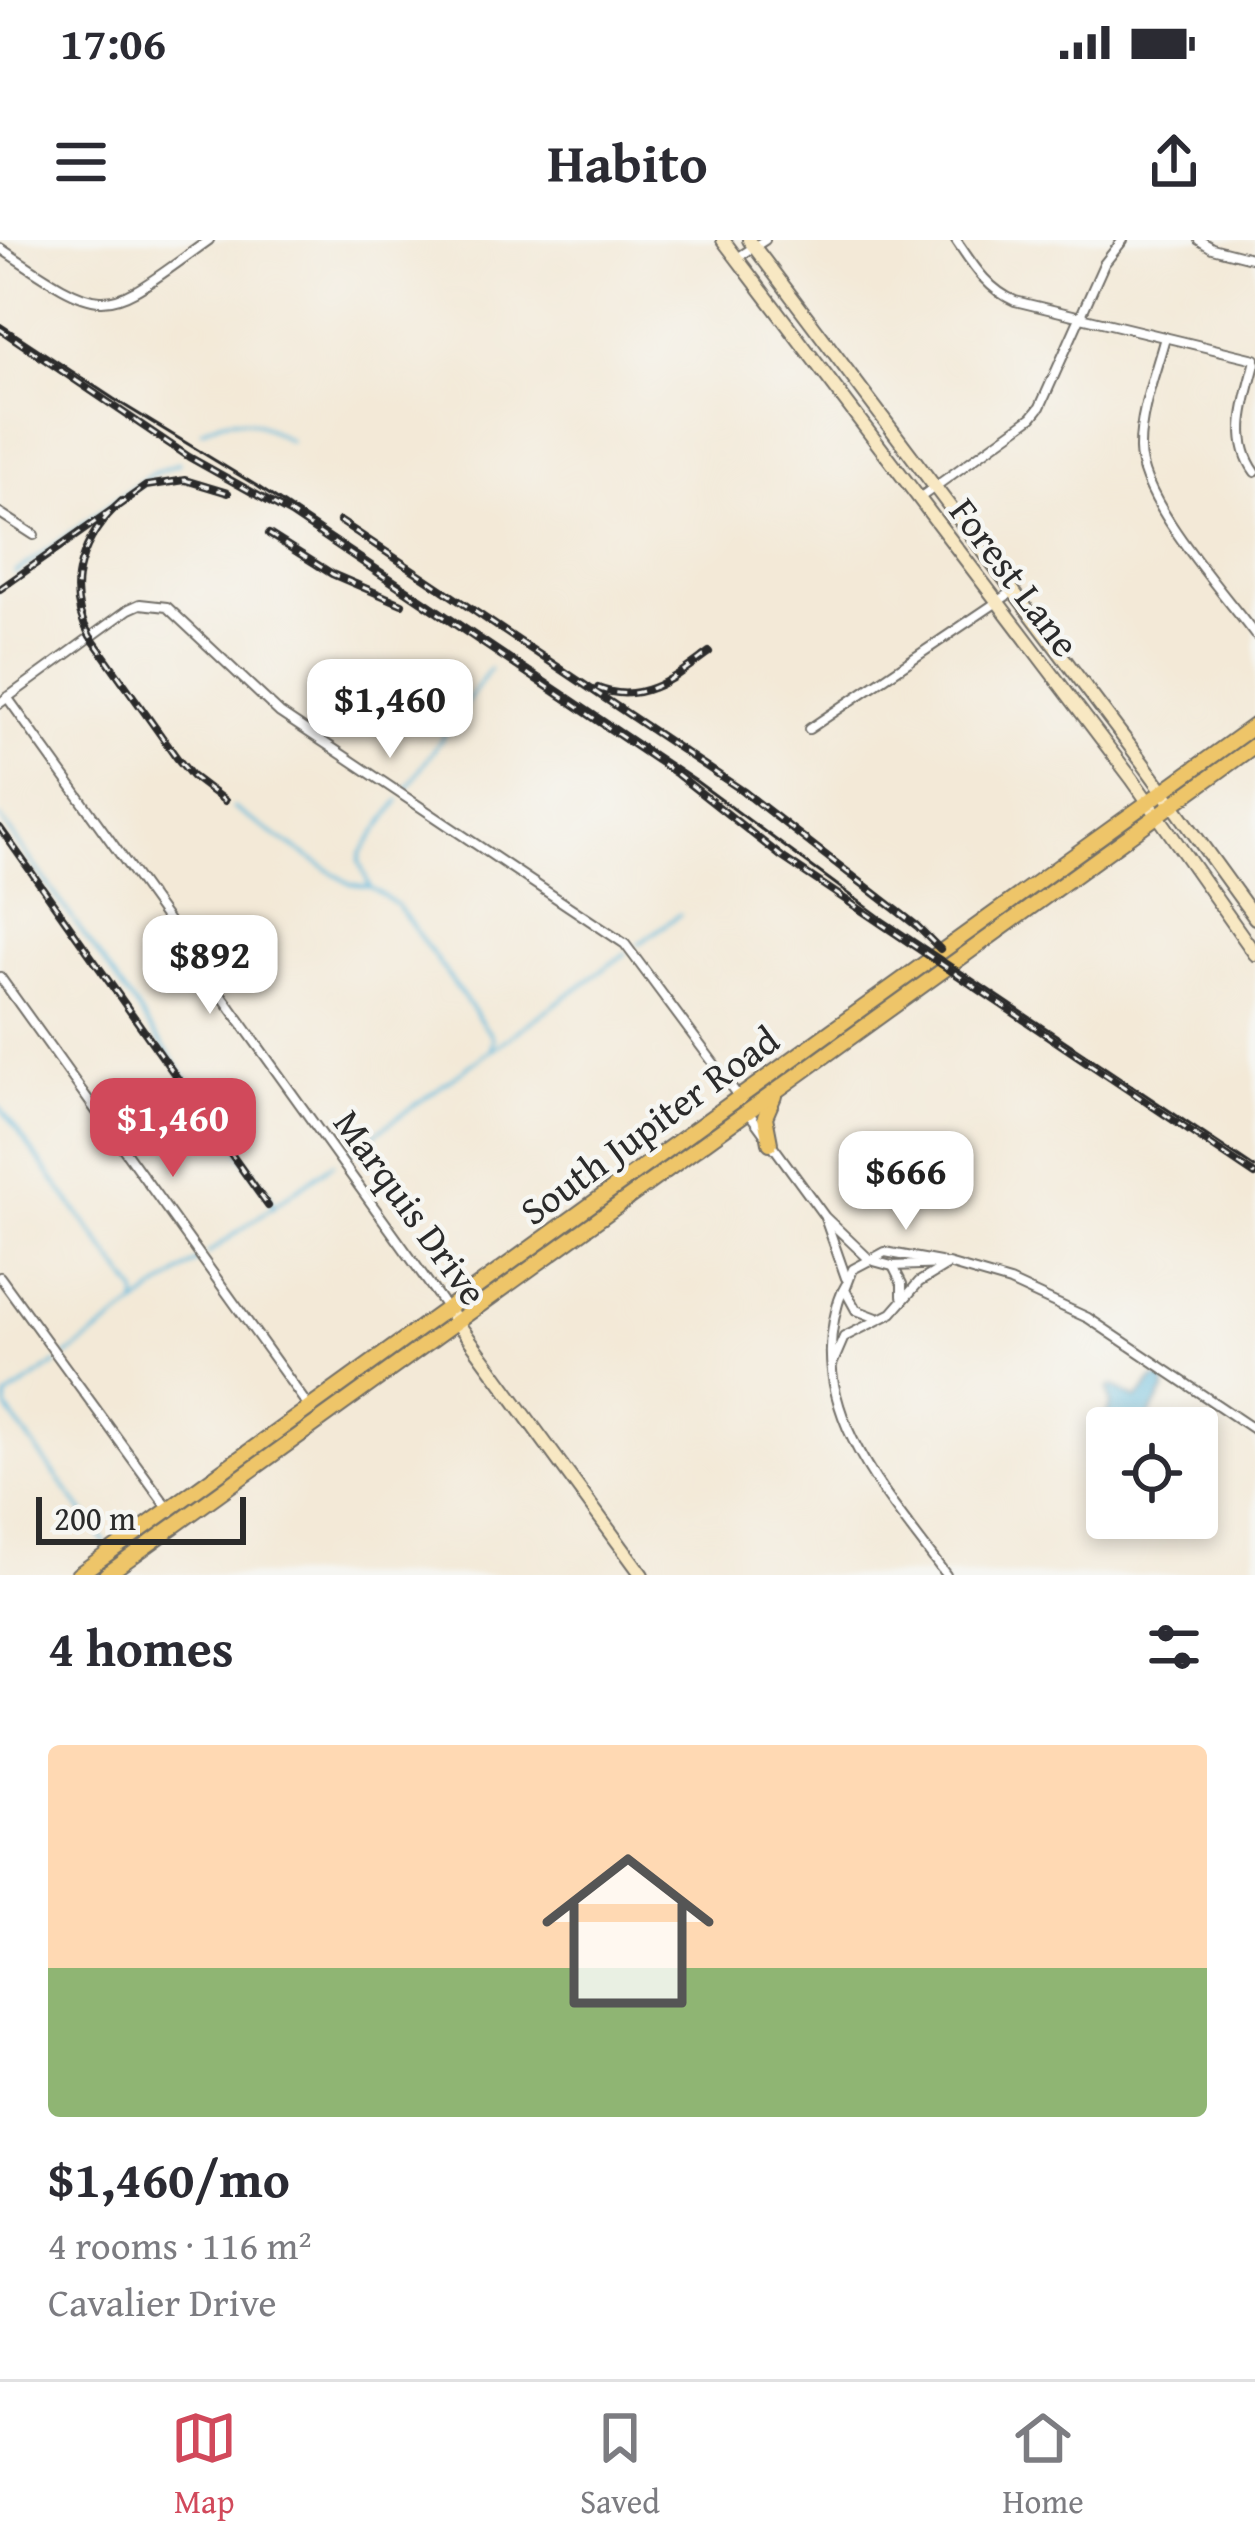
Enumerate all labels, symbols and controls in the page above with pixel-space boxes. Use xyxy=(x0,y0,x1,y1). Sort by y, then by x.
text: 17:06 xyxy=(60,10,166,75)
text: Habito xyxy=(547,123,708,202)
icon: menu xyxy=(48,129,114,195)
icon: share xyxy=(1141,129,1207,195)
street label: Forest Lane xyxy=(936,485,1094,668)
pin: $1,460 xyxy=(292,659,488,761)
text: $1,460 xyxy=(334,669,446,726)
pin: $892 xyxy=(139,915,281,1017)
text: $892 xyxy=(170,925,250,982)
street label: South Jupiter Road xyxy=(507,1011,790,1238)
pin: $1,460 xyxy=(75,1078,271,1180)
text: $1,460 xyxy=(117,1088,229,1145)
street label: Marquis Drive xyxy=(321,1097,502,1317)
pin: $666 xyxy=(835,1131,977,1233)
text: $666 xyxy=(866,1141,946,1198)
map controls xyxy=(1086,1407,1218,1539)
button: locate xyxy=(1086,1407,1218,1539)
scale bar xyxy=(36,1491,246,1544)
text: 200 m xyxy=(54,1494,136,1542)
text: 4 homes xyxy=(48,1610,234,1685)
icon: filters xyxy=(1141,1614,1207,1680)
icon: home xyxy=(520,1823,736,2039)
text: $1,460/mo xyxy=(48,2141,290,2216)
text: 4 rooms · 116 m² xyxy=(48,2216,312,2273)
text: Cavalier Drive xyxy=(48,2273,276,2330)
tab: Map xyxy=(171,2405,237,2525)
tab: Saved xyxy=(580,2405,660,2525)
tab: Home xyxy=(1002,2405,1084,2525)

